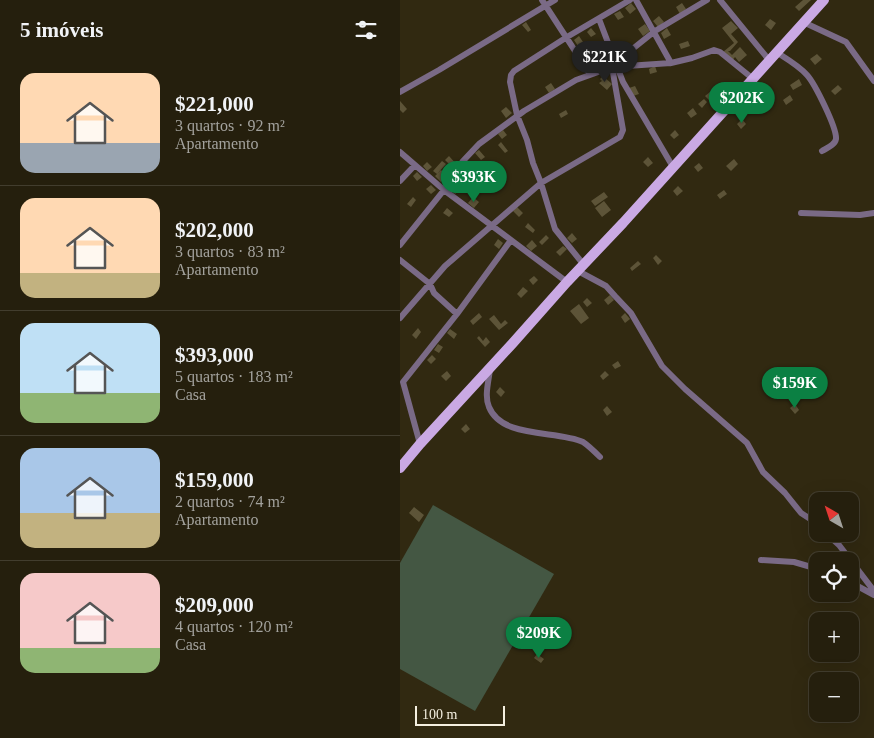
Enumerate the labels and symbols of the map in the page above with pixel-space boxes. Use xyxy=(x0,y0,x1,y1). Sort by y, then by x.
pin: $221K xyxy=(570,41,640,83)
pin: $202K xyxy=(707,82,777,124)
pin: $393K xyxy=(439,160,509,203)
pin: $159K xyxy=(760,366,830,409)
north arrow xyxy=(809,492,859,542)
pin: $209K xyxy=(504,616,574,659)
scale bar xyxy=(415,703,505,726)

